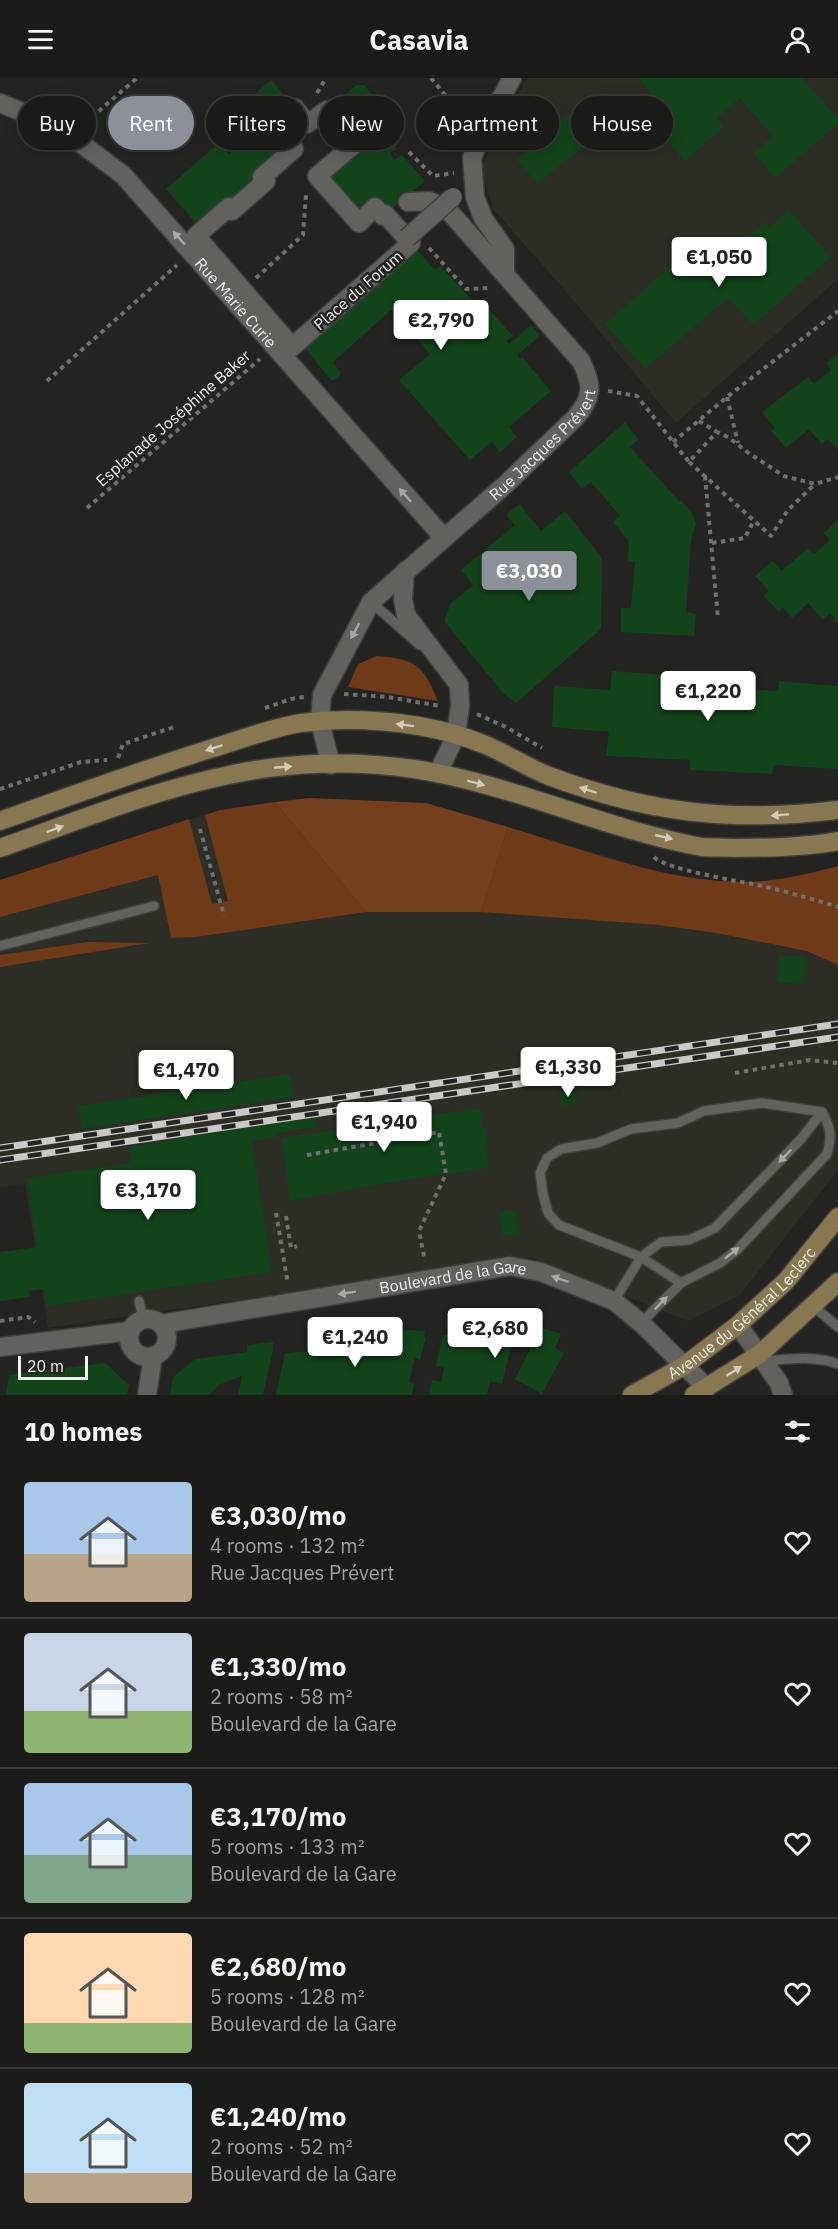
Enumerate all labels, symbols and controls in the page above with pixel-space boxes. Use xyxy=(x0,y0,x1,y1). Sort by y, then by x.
text: Casavia xyxy=(369,22,469,57)
icon: menu xyxy=(24,23,57,56)
icon: person xyxy=(781,23,814,56)
chip: Buy xyxy=(18,96,96,150)
chip: Rent xyxy=(108,96,194,150)
chip: Filters xyxy=(206,96,307,150)
chip: New xyxy=(319,96,404,150)
chip: Apartment xyxy=(416,96,559,150)
chip: House xyxy=(571,96,673,150)
one-way arrow xyxy=(173,231,186,246)
pin: €1,050 xyxy=(670,237,768,288)
text: €1,050 xyxy=(686,243,752,270)
street label: Place du Forum xyxy=(309,246,407,334)
street label: Rue Marie Curie xyxy=(191,253,281,352)
pin: €2,790 xyxy=(392,300,490,351)
text: €2,790 xyxy=(408,306,474,333)
street label: Esplanade Joséphine Baker xyxy=(92,345,254,491)
street label: Rue Jacques Prévert xyxy=(485,388,599,504)
one-way arrow xyxy=(399,488,412,503)
pin: €3,030 xyxy=(480,551,578,602)
text: €3,030 xyxy=(496,557,562,584)
one-way arrow xyxy=(350,623,360,640)
pin: €1,220 xyxy=(659,671,757,722)
text: €1,220 xyxy=(675,677,741,704)
one-way arrow xyxy=(395,720,414,729)
one-way arrow xyxy=(205,744,223,753)
one-way arrow xyxy=(274,762,293,772)
one-way arrow xyxy=(467,779,485,789)
one-way arrow xyxy=(579,784,597,794)
one-way arrow xyxy=(770,810,789,820)
one-way arrow xyxy=(46,823,64,833)
one-way arrow xyxy=(654,833,673,843)
pin: €1,330 xyxy=(519,1047,617,1098)
pin: €1,470 xyxy=(137,1050,235,1101)
text: €1,330 xyxy=(535,1053,601,1080)
text: €1,470 xyxy=(153,1056,219,1083)
pin: €1,940 xyxy=(335,1102,433,1153)
text: €1,940 xyxy=(351,1108,417,1135)
one-way arrow xyxy=(778,1149,792,1163)
pin: €3,170 xyxy=(99,1170,197,1221)
text: €3,170 xyxy=(115,1176,181,1203)
street label: Avenue du Général Leclerc xyxy=(664,1243,820,1383)
one-way arrow xyxy=(724,1247,740,1260)
street label: Boulevard de la Gare xyxy=(378,1256,529,1298)
one-way arrow xyxy=(550,1273,568,1283)
one-way arrow xyxy=(338,1289,357,1298)
one-way arrow xyxy=(653,1296,668,1310)
pin: €2,680 xyxy=(446,1308,544,1359)
text: €2,680 xyxy=(462,1314,528,1341)
pin: €1,240 xyxy=(306,1317,404,1368)
text: €1,240 xyxy=(322,1323,388,1350)
scale bar xyxy=(18,1353,88,1380)
text: 20 m xyxy=(27,1356,64,1376)
one-way arrow xyxy=(725,1366,742,1377)
text: 10 homes xyxy=(24,1414,142,1448)
icon: filters xyxy=(781,1415,814,1448)
text: €3,030/mo xyxy=(210,1498,346,1532)
icon: home xyxy=(72,1506,144,1578)
icon: heart xyxy=(781,1526,814,1559)
text: 4 rooms · 132 m² xyxy=(210,1532,365,1559)
text: Rue Jacques Prévert xyxy=(210,1559,394,1586)
text: €1,330/mo xyxy=(210,1649,346,1683)
icon: home xyxy=(72,1657,144,1729)
icon: heart xyxy=(781,1677,814,1710)
text: 2 rooms · 58 m² xyxy=(210,1683,353,1710)
text: Boulevard de la Gare xyxy=(210,1710,397,1737)
text: €3,170/mo xyxy=(210,1799,346,1833)
icon: home xyxy=(72,1807,144,1879)
icon: heart xyxy=(781,1827,814,1860)
text: 5 rooms · 133 m² xyxy=(210,1833,365,1860)
text: Boulevard de la Gare xyxy=(210,1860,397,1887)
text: €2,680/mo xyxy=(210,1949,346,1983)
icon: home xyxy=(72,1957,144,2029)
icon: heart xyxy=(781,1977,814,2010)
text: 5 rooms · 128 m² xyxy=(210,1983,365,2010)
text: Boulevard de la Gare xyxy=(210,2010,397,2037)
text: €1,240/mo xyxy=(210,2099,346,2133)
icon: home xyxy=(72,2107,144,2179)
icon: heart xyxy=(781,2127,814,2160)
text: 2 rooms · 52 m² xyxy=(210,2133,353,2160)
text: Boulevard de la Gare xyxy=(210,2160,397,2187)

